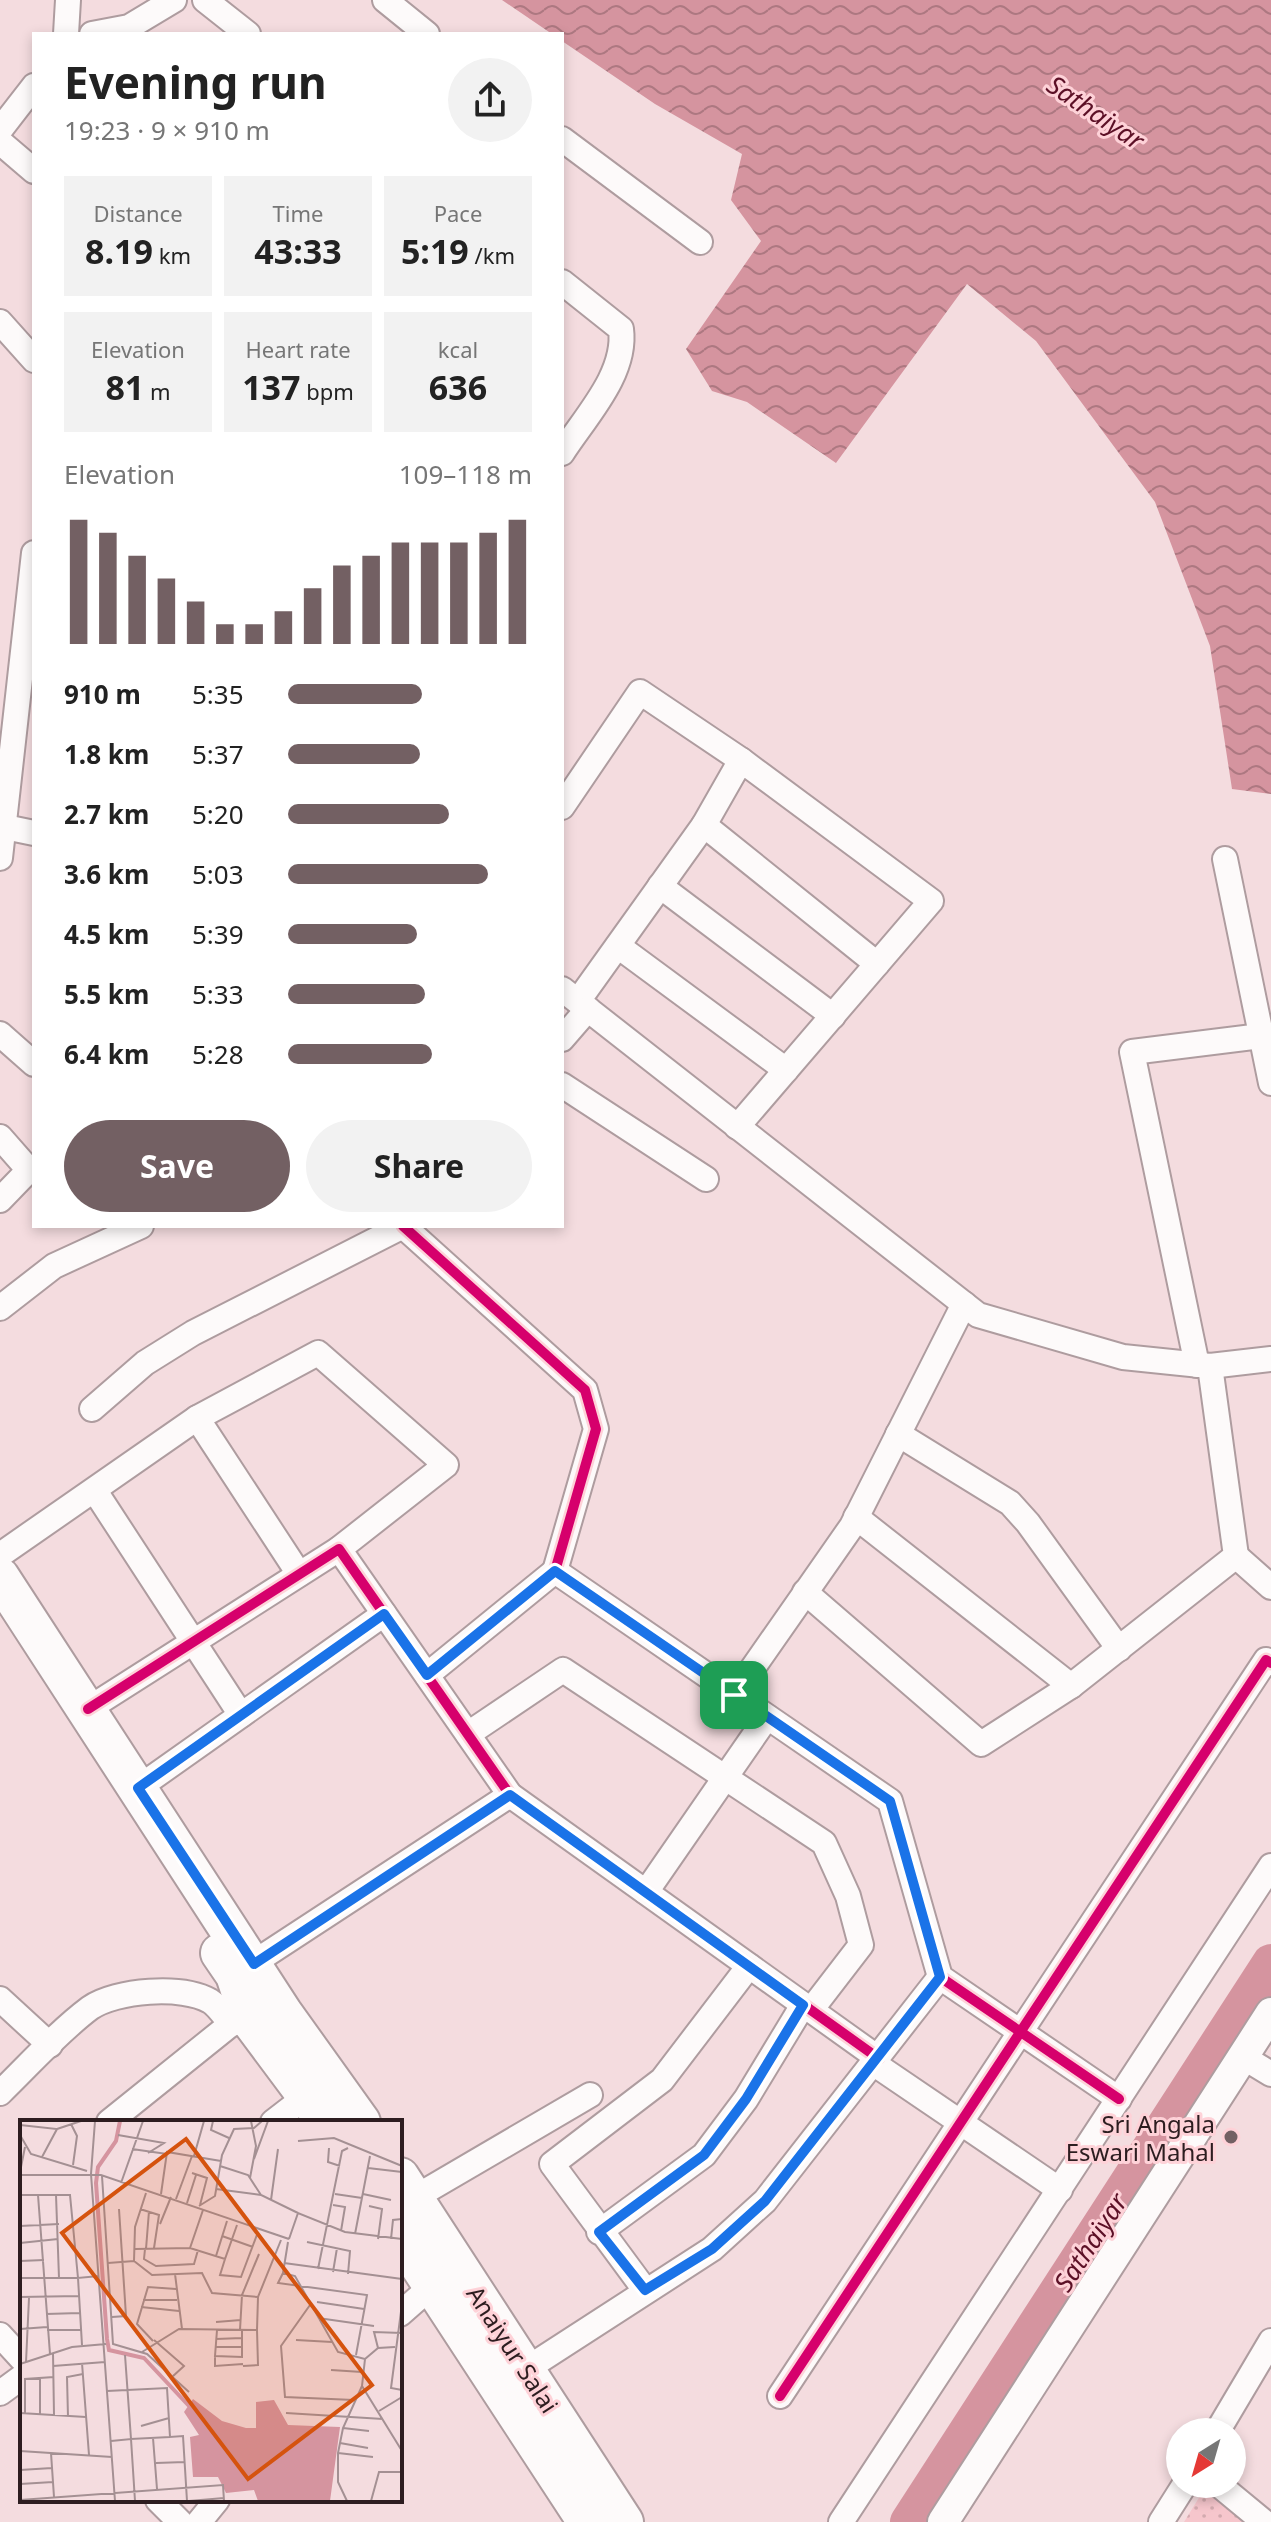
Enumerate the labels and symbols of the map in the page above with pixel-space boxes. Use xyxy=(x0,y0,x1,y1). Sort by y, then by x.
water label: Sathaiyar xyxy=(1040,66,1153,159)
pin xyxy=(700,1661,768,1729)
place label: Sri Angala Eswari Mahal xyxy=(1066,2107,1215,2168)
inset map xyxy=(20,2120,402,2502)
marker: Sri Angala Eswari Mahal xyxy=(1222,2128,1240,2146)
water label: Sathaiyar xyxy=(1045,2185,1136,2298)
street label: Anaiyur Salai xyxy=(460,2279,566,2419)
north arrow xyxy=(1166,2418,1246,2498)

